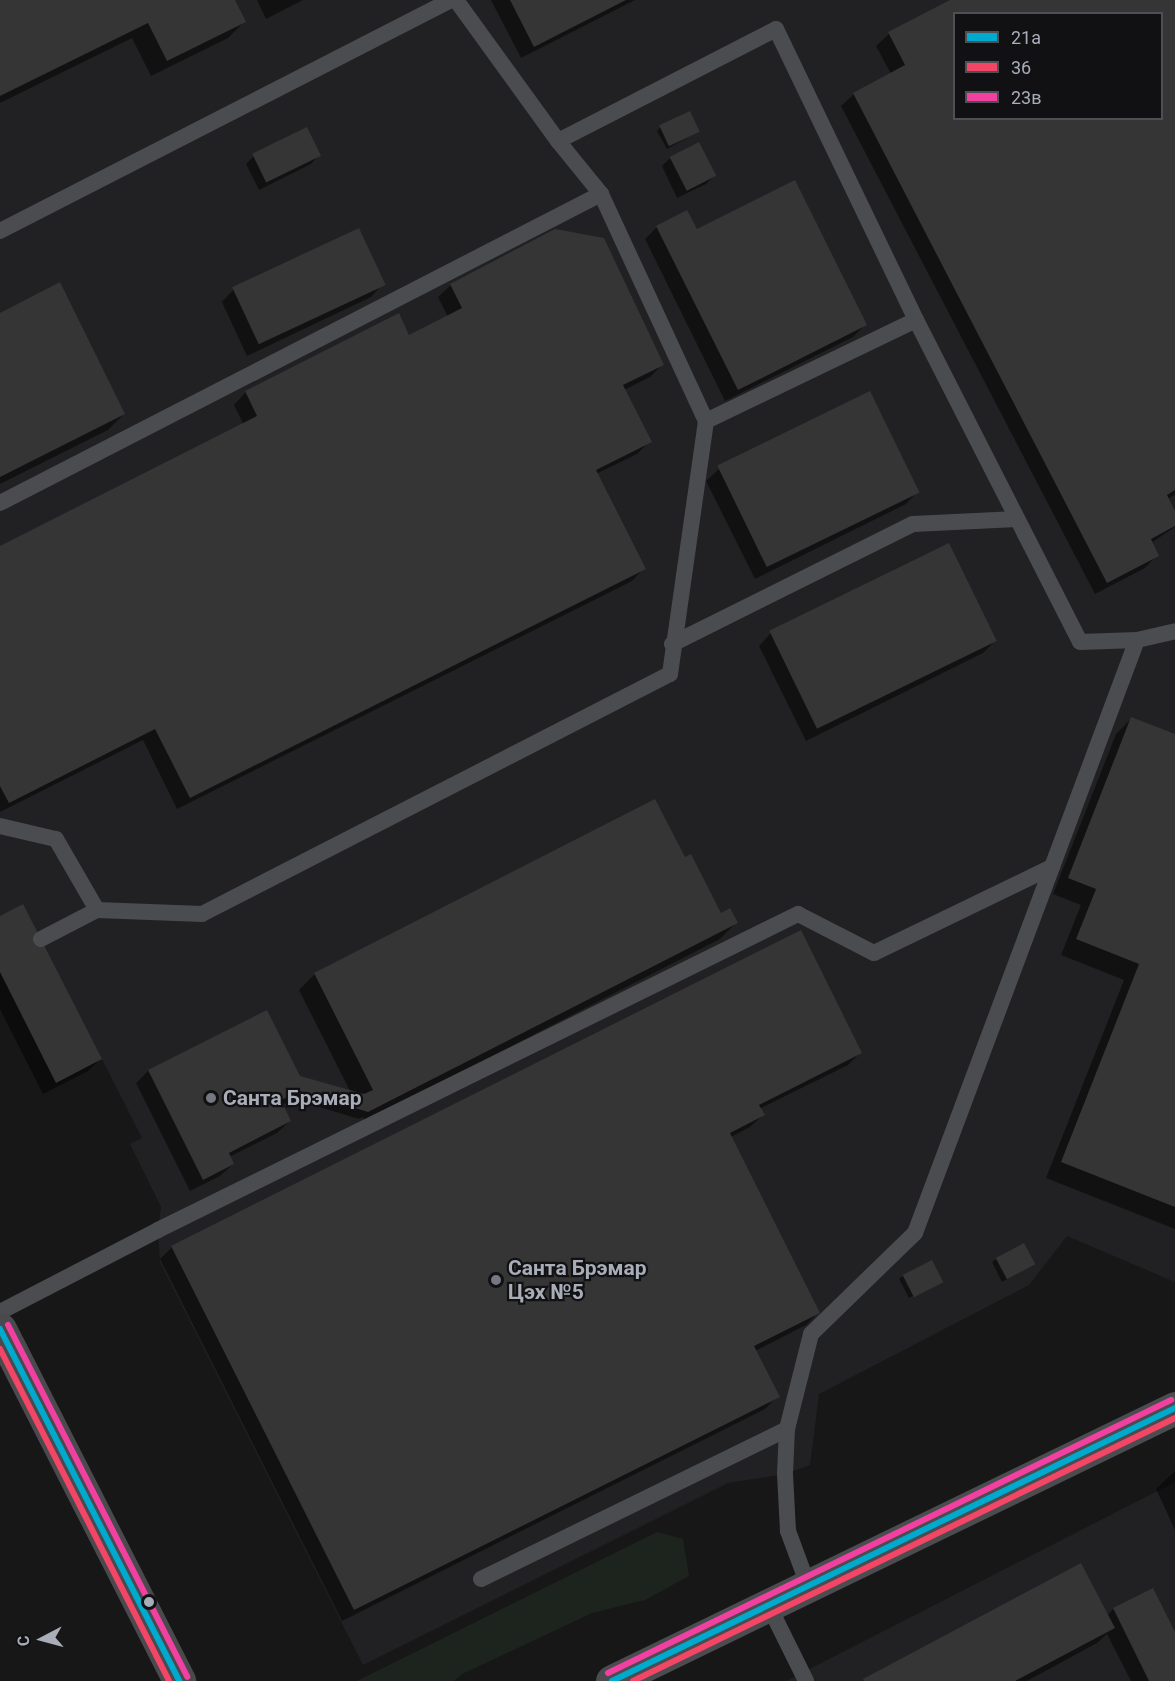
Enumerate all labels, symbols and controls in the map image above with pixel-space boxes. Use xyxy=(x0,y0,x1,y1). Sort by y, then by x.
legend xyxy=(953,12,1163,120)
text: 21а xyxy=(1011,27,1041,48)
text: 36 xyxy=(1011,57,1031,78)
text: 23в xyxy=(1011,87,1042,108)
place label: Санта Брэмар xyxy=(223,1085,361,1111)
marker: Санта Брэмар xyxy=(204,1091,218,1105)
place label: Санта Брэмар Цэх №5 xyxy=(508,1255,646,1305)
marker: Санта Брэмар Цэх №5 xyxy=(489,1273,503,1287)
unlabelled marker xyxy=(143,1596,155,1608)
north arrow xyxy=(12,1609,72,1669)
text: С xyxy=(14,1635,34,1647)

